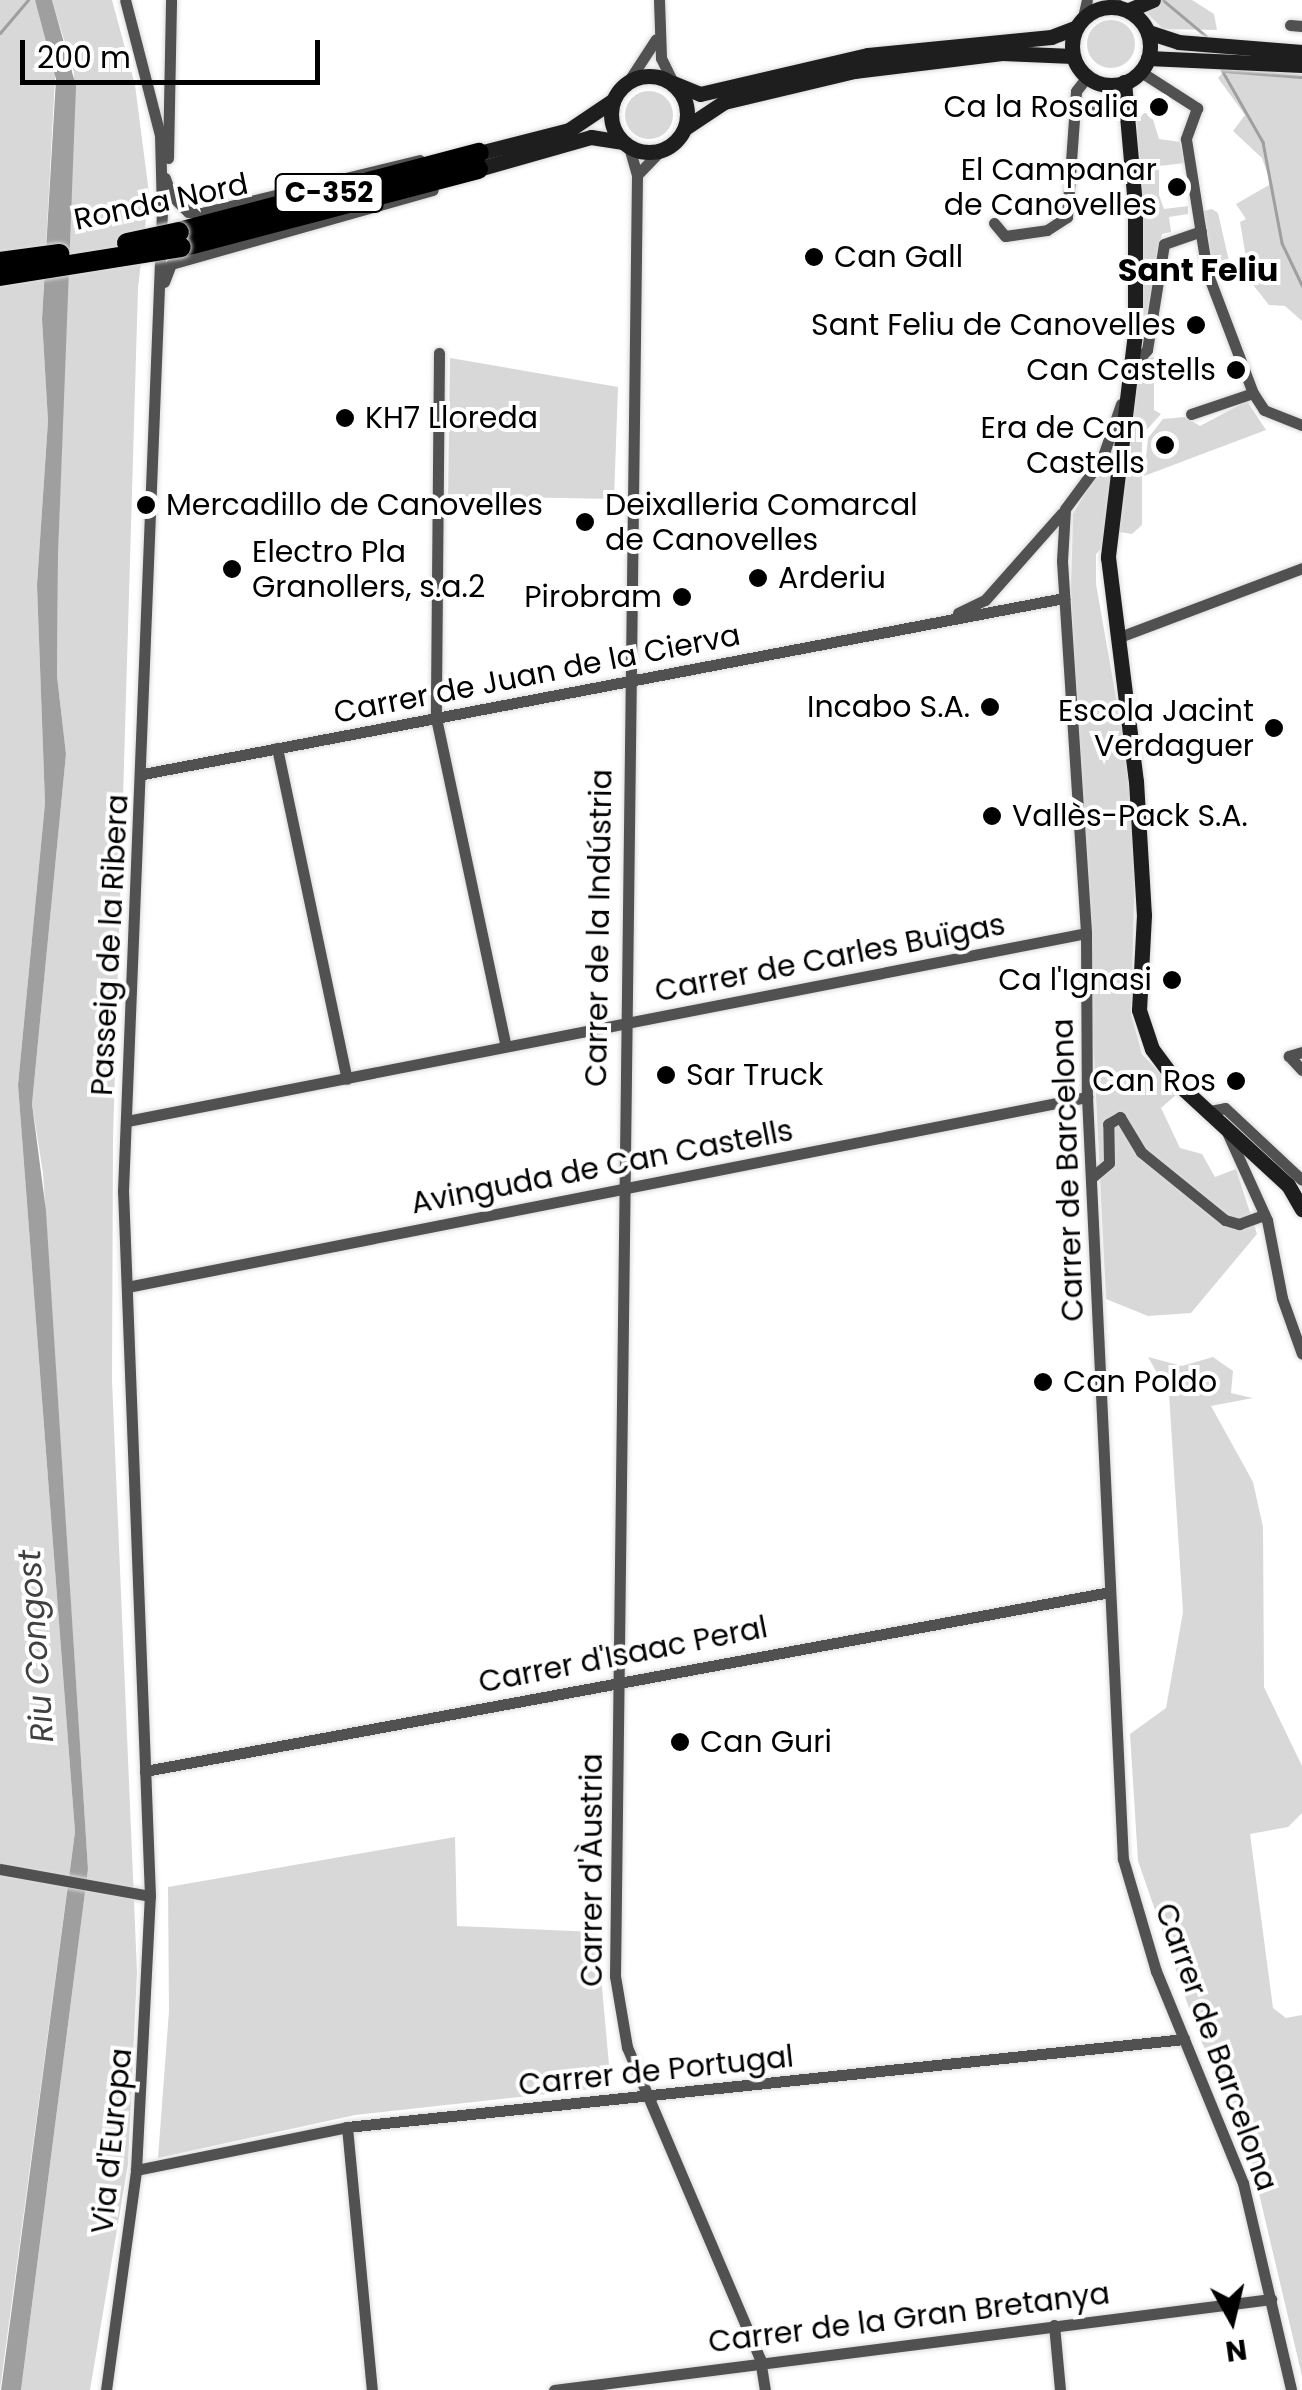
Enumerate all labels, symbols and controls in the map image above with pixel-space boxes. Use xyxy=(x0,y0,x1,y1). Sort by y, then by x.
scale bar xyxy=(25,20,325,82)
text: 200 m xyxy=(37,36,131,79)
place label: Ca la Rosalia xyxy=(943,89,1139,125)
marker: Ca la Rosalia xyxy=(1148,96,1170,118)
place label: El Campanar de Canovelles xyxy=(944,152,1157,222)
street label: Ronda Nord xyxy=(71,166,251,238)
road number: C-352 xyxy=(274,170,384,216)
marker: El Campanar de Canovelles xyxy=(1166,176,1188,198)
place label: Can Gall xyxy=(834,239,963,275)
marker: Can Gall xyxy=(803,246,825,268)
district label: Sant Feliu xyxy=(1118,251,1278,289)
place label: Sant Feliu de Canovelles xyxy=(811,307,1176,343)
marker: Sant Feliu de Canovelles xyxy=(1185,314,1207,336)
place label: Can Castells xyxy=(1026,352,1216,388)
marker: Can Castells xyxy=(1225,359,1247,381)
place label: KH7 Lloreda xyxy=(365,400,538,436)
marker: KH7 Lloreda xyxy=(334,407,356,429)
place label: Era de Can Castells xyxy=(981,410,1145,480)
marker: Era de Can Castells xyxy=(1154,434,1176,456)
place label: Mercadillo de Canovelles xyxy=(166,487,543,523)
place label: Deixalleria Comarcal de Canovelles xyxy=(605,487,918,558)
marker: Mercadillo de Canovelles xyxy=(135,494,157,516)
marker: Deixalleria Comarcal de Canovelles xyxy=(574,511,596,533)
place label: Electro Pla Granollers, s.a.2 xyxy=(252,534,485,604)
marker: Electro Pla Granollers, s.a.2 xyxy=(221,558,243,580)
place label: Arderiu xyxy=(778,560,886,596)
marker: Arderiu xyxy=(747,567,769,589)
place label: Pirobram xyxy=(524,579,662,615)
marker: Pirobram xyxy=(671,586,693,608)
street label: Carrer de Juan de la Cierva xyxy=(331,617,743,731)
place label: Incabo S.A. xyxy=(807,689,970,725)
place label: Escola Jacint Verdaguer xyxy=(1058,693,1254,764)
marker: Incabo S.A. xyxy=(979,696,1001,718)
marker: Escola Jacint Verdaguer xyxy=(1263,717,1285,739)
street label: Carrer de la Indústria xyxy=(578,769,620,1087)
street label: Passeig de la Ribera xyxy=(84,793,136,1097)
place label: Vallès-Pack S.A. xyxy=(1012,798,1248,834)
marker: Vallès-Pack S.A. xyxy=(981,805,1003,827)
street label: Carrer de Carles Buïgas xyxy=(652,906,1008,1010)
place label: Ca l'Ignasi xyxy=(998,962,1152,998)
marker: Ca l'Ignasi xyxy=(1161,969,1183,991)
street label: Carrer de Barcelona xyxy=(1045,1018,1091,1322)
place label: Sar Truck xyxy=(686,1057,823,1093)
place label: Can Ros xyxy=(1092,1063,1216,1099)
marker: Sar Truck xyxy=(655,1064,677,1086)
marker: Can Ros xyxy=(1225,1070,1247,1092)
street label: Avinguda de Can Castells xyxy=(408,1112,796,1222)
place label: Can Poldo xyxy=(1063,1364,1217,1400)
marker: Can Poldo xyxy=(1032,1371,1054,1393)
water label: Riu Congost xyxy=(10,1548,62,1744)
street label: Carrer d'Isaac Peral xyxy=(476,1609,770,1701)
place label: Can Guri xyxy=(700,1724,832,1760)
marker: Can Guri xyxy=(669,1731,691,1753)
street label: Carrer d'Àustria xyxy=(574,1753,610,1987)
street label: Carrer de Barcelona xyxy=(1147,1898,1285,2196)
street label: Carrer de Portugal xyxy=(517,2039,795,2103)
street label: Via d'Europa xyxy=(84,2046,140,2236)
north arrow xyxy=(1182,2270,1282,2370)
street label: Carrer de la Gran Bretanya xyxy=(706,2276,1112,2360)
text: N xyxy=(1223,2329,1249,2371)

